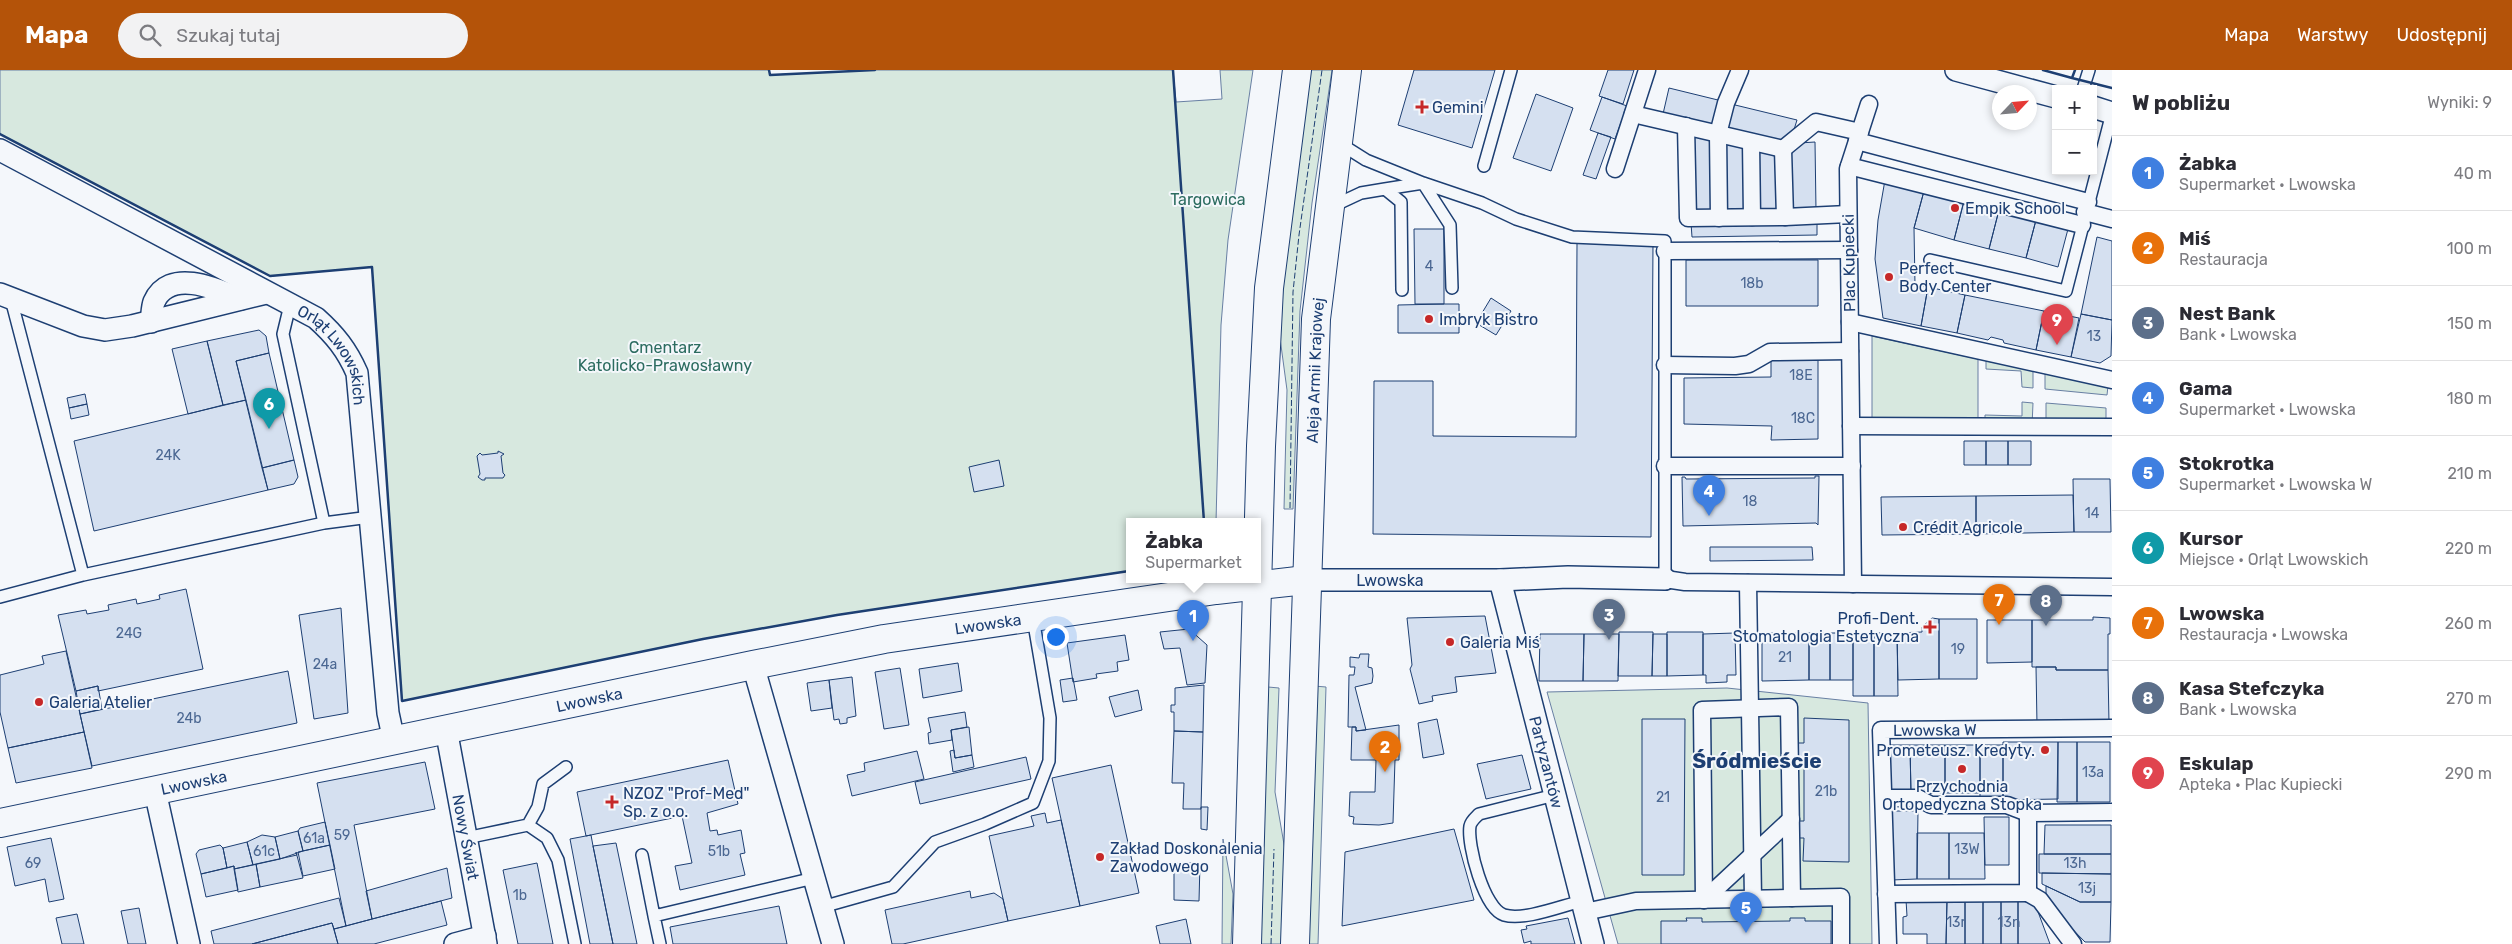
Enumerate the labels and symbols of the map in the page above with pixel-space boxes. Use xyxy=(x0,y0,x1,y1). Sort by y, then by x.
north arrow xyxy=(1992,85,2037,130)
place label: Gemini xyxy=(1432,98,1484,117)
marker: Gemini xyxy=(1416,101,1428,113)
park label: Targowica xyxy=(1170,190,1246,209)
place label: Empik School xyxy=(1965,199,2065,218)
marker: Empik School xyxy=(1949,202,1961,214)
street label: Plac Kupiecki xyxy=(1839,214,1859,312)
house number: 4 xyxy=(1425,258,1434,275)
place label: Perfect Body Center xyxy=(1899,259,1991,296)
marker: Perfect Body Center xyxy=(1883,271,1895,283)
house number: 18b xyxy=(1740,275,1764,292)
street label: Aleja Armii Krajowej xyxy=(1302,296,1328,444)
street label: Orląt Lwowskich xyxy=(294,301,369,406)
pin: 9 xyxy=(2041,304,2073,345)
place label: Imbryk Bistro xyxy=(1439,310,1538,329)
marker: Imbryk Bistro xyxy=(1423,313,1435,325)
house number: 13 xyxy=(2087,328,2101,345)
park label: Cmentarz Katolicko-Prawosławny xyxy=(578,338,752,375)
house number: 18E xyxy=(1789,367,1813,384)
pin: 6 xyxy=(253,388,285,429)
house number: 18C xyxy=(1791,410,1815,427)
house number: 24K xyxy=(155,447,181,464)
pin: 4 xyxy=(1693,475,1725,516)
house number: 18 xyxy=(1743,493,1758,510)
house number: 14 xyxy=(2085,505,2100,522)
place label: Crédit Agricole xyxy=(1913,518,2023,537)
marker: Crédit Agricole xyxy=(1897,521,1909,533)
street label: Lwowska xyxy=(1356,571,1424,590)
pin: 7 xyxy=(1983,584,2015,625)
pin: 8 xyxy=(2030,585,2062,626)
pin: 3 xyxy=(1593,599,1625,640)
pin: 1 xyxy=(1177,600,1209,641)
street label: Lwowska xyxy=(953,609,1023,638)
place label: Profi-Dent. Stomatologia Estetyczna xyxy=(1733,609,1919,646)
marker: Profi-Dent. Stomatologia Estetyczna xyxy=(1923,620,1937,634)
your location xyxy=(1043,624,1069,650)
house number: 24G xyxy=(116,625,142,642)
place label: Galeria Miś xyxy=(1460,633,1540,652)
marker: Galeria Miś xyxy=(1444,636,1456,648)
house number: 19 xyxy=(1951,641,1965,658)
house number: 21 xyxy=(1778,649,1792,666)
house number: 24a xyxy=(313,656,337,673)
street label: Lwowska xyxy=(554,683,624,716)
place label: Galeria Atelier xyxy=(49,693,152,712)
marker: Galeria Atelier xyxy=(33,696,45,708)
house number: 24b xyxy=(176,710,202,727)
street label: Partyzantów xyxy=(1526,714,1568,811)
street label: Lwowska W xyxy=(1893,720,1977,739)
pin: 2 xyxy=(1369,731,1401,772)
place label: Prometeusz. Kredyty. xyxy=(1876,741,2035,760)
marker: Prometeusz. Kredyty. xyxy=(2039,744,2051,756)
district label: Śródmieście xyxy=(1692,748,1822,773)
marker: Przychodnia Ortopedyczna Stopka xyxy=(1956,763,1968,775)
house number: 13a xyxy=(2082,764,2104,781)
street label: Lwowska xyxy=(159,766,229,799)
place label: Przychodnia Ortopedyczna Stopka xyxy=(1882,777,2042,814)
house number: 21b xyxy=(1815,783,1837,800)
place label: NZOZ "Prof-Med" Sp. z o.o. xyxy=(623,784,750,821)
house number: 21 xyxy=(1656,789,1670,806)
street label: Nowy Świat xyxy=(449,793,483,882)
marker: NZOZ "Prof-Med" Sp. z o.o. xyxy=(605,795,619,809)
house number: 59 xyxy=(334,827,350,844)
house number: 61a xyxy=(303,830,325,847)
place label: Zakład Doskonalenia Zawodowego xyxy=(1110,839,1263,876)
house number: 13W xyxy=(1954,841,1980,858)
house number: 61c xyxy=(253,843,275,860)
house number: 51b xyxy=(708,843,730,860)
marker: Zakład Doskonalenia Zawodowego xyxy=(1094,851,1106,863)
house number: 69 xyxy=(25,855,41,872)
house number: 13h xyxy=(2064,855,2086,872)
house number: 13j xyxy=(2078,880,2096,897)
house number: 1b xyxy=(513,887,527,904)
pin: 5 xyxy=(1730,892,1762,933)
house number: 13r xyxy=(1946,914,1967,931)
house number: 13n xyxy=(1998,914,2020,931)

